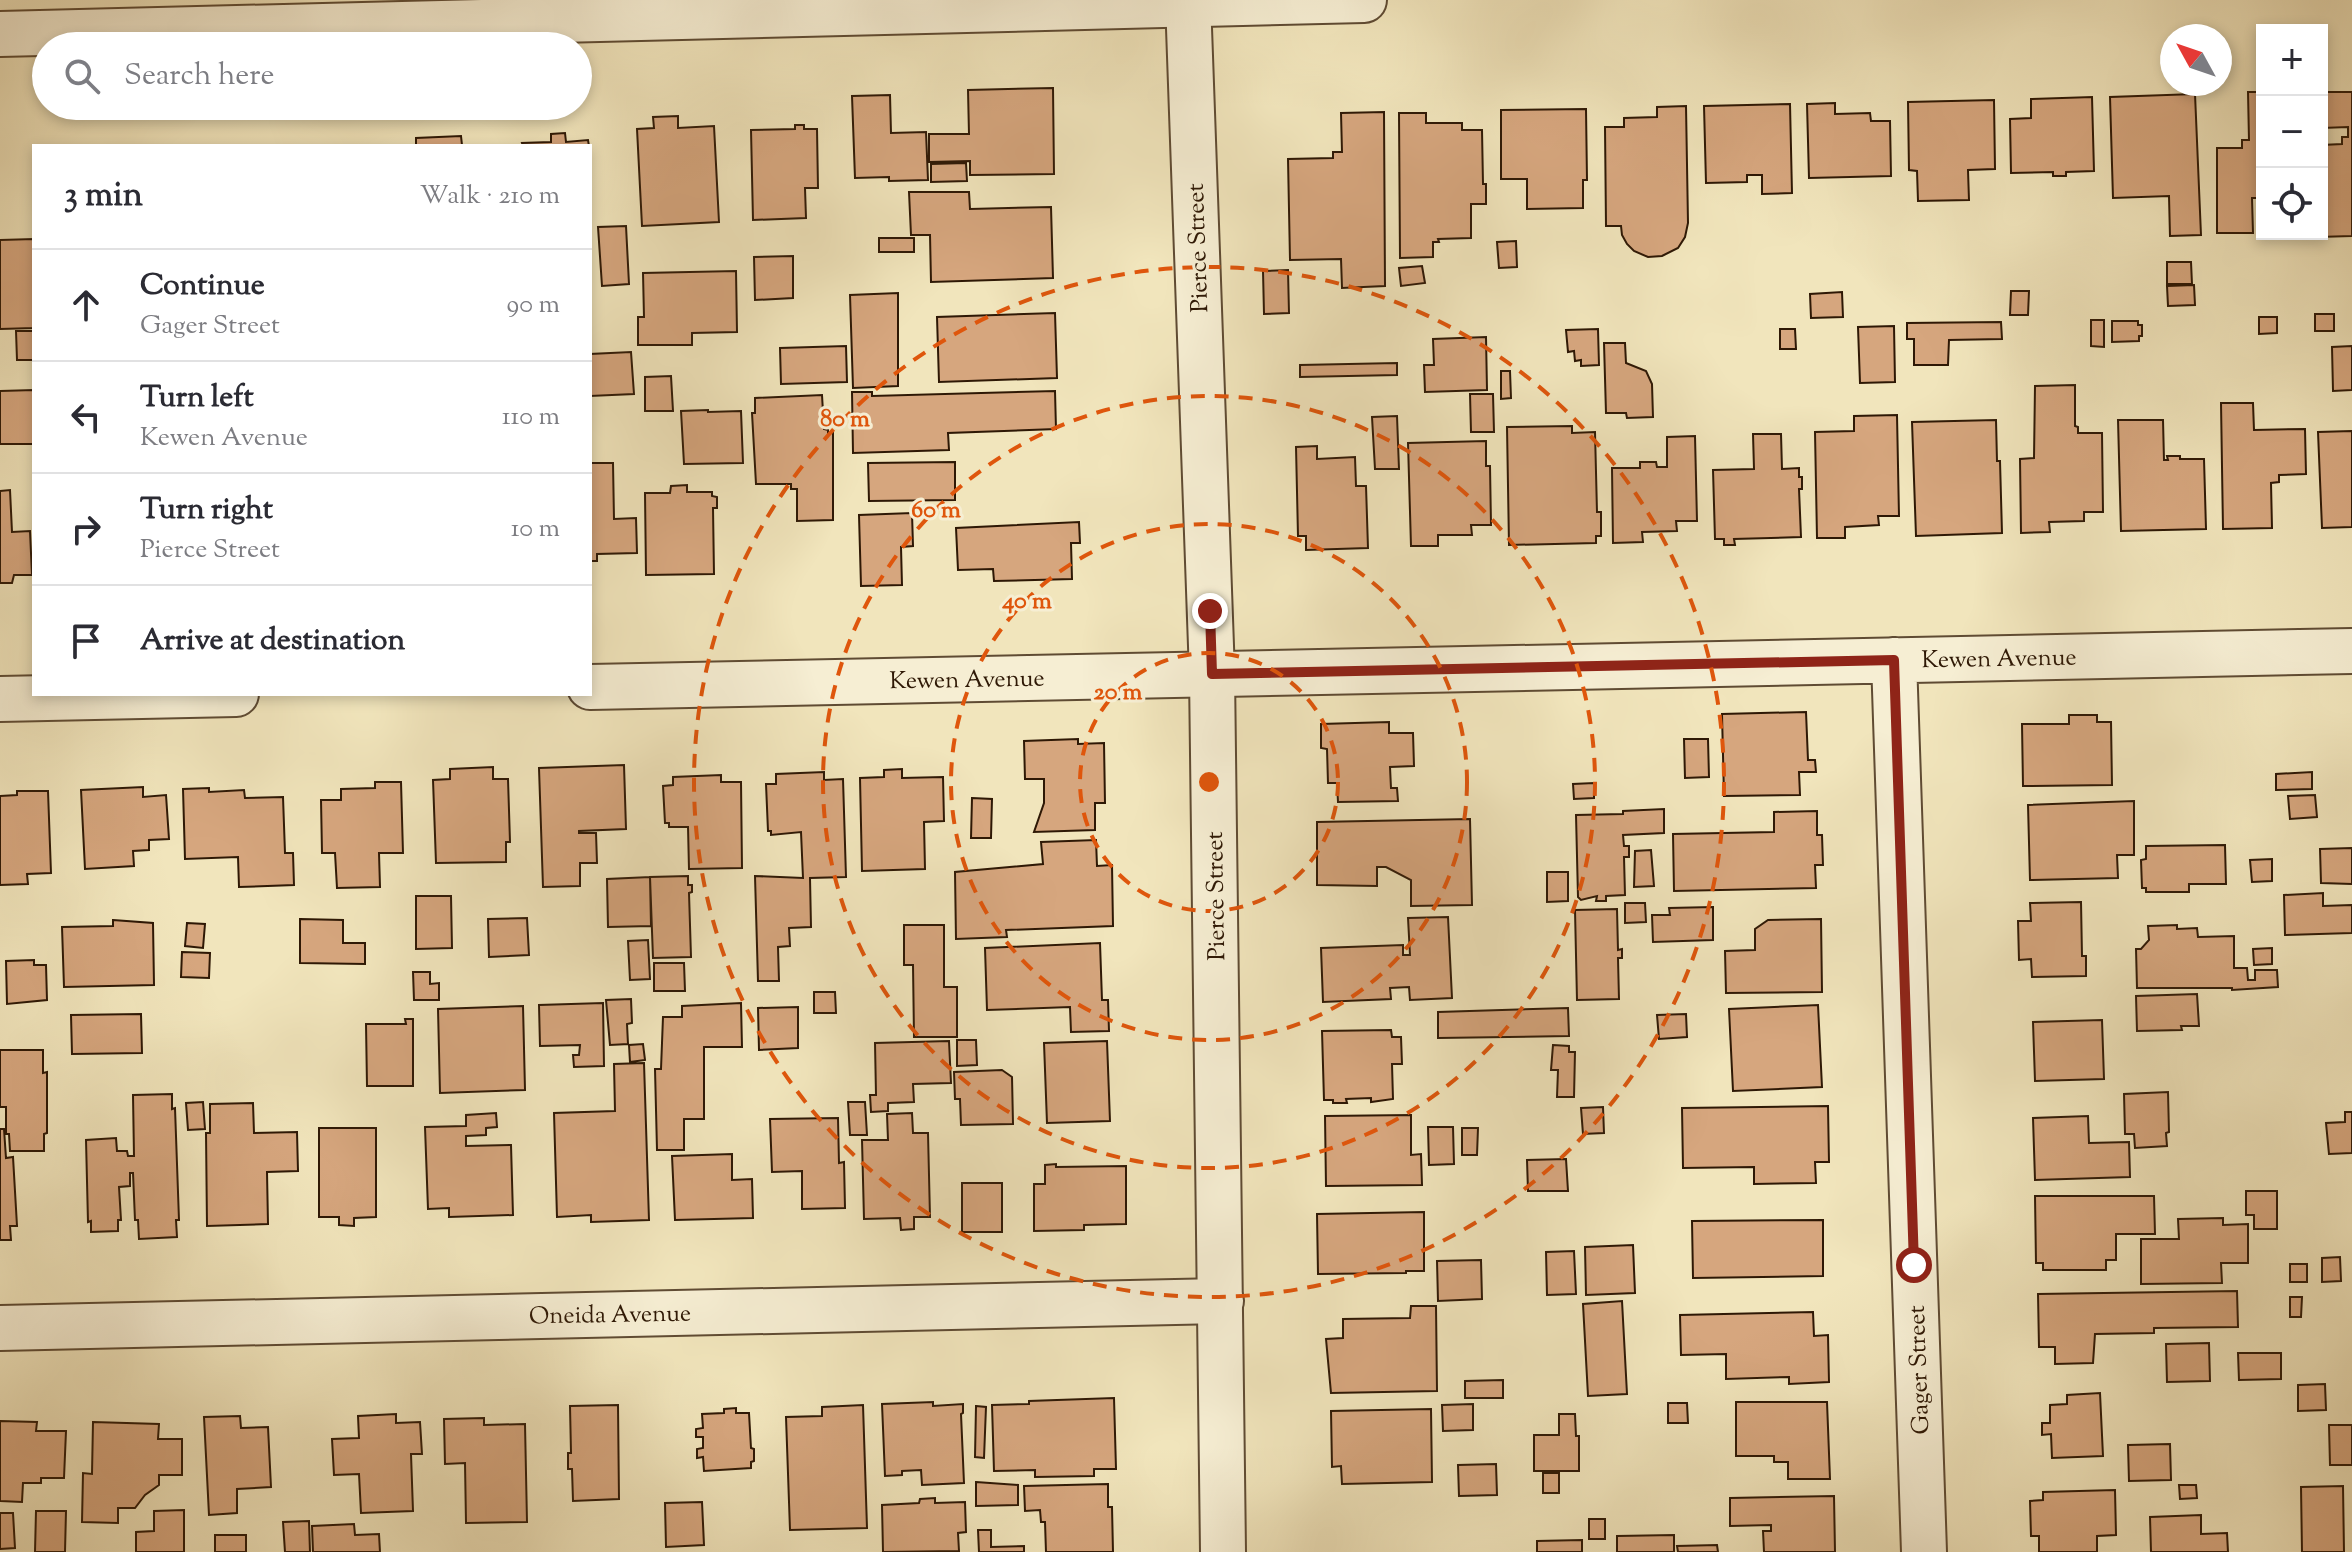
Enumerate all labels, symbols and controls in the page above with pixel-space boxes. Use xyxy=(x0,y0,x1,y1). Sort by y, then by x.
north arrow xyxy=(2160,24,2232,96)
map controls xyxy=(2256,24,2328,240)
button: + xyxy=(2256,24,2328,96)
search box xyxy=(32,32,592,120)
icon: search xyxy=(60,54,104,98)
text: Search here xyxy=(124,55,274,98)
button: − xyxy=(2256,96,2328,168)
button: locate xyxy=(2256,168,2328,240)
text: 3 min xyxy=(64,172,143,221)
text: Walk · 210 m xyxy=(420,178,560,215)
street label: Pierce Street xyxy=(1180,183,1218,313)
text: Continue xyxy=(140,265,265,308)
icon: ahead xyxy=(64,283,108,327)
text: 90 m xyxy=(507,287,560,324)
text: Gager Street xyxy=(140,308,280,345)
text: Turn left xyxy=(140,377,254,420)
icon: left xyxy=(64,395,108,439)
text: 110 m xyxy=(502,399,560,436)
text: 80 m xyxy=(820,403,870,437)
text: Kewen Avenue xyxy=(140,420,308,457)
text: Turn right xyxy=(140,489,273,532)
text: 60 m xyxy=(911,494,961,528)
icon: right xyxy=(64,507,108,551)
text: 10 m xyxy=(511,511,560,548)
text: Pierce Street xyxy=(140,532,280,569)
text: 40 m xyxy=(1001,585,1052,619)
route end xyxy=(1192,593,1228,629)
icon: arrive xyxy=(64,619,108,663)
text: Arrive at destination xyxy=(140,620,405,663)
street label: Kewen Avenue xyxy=(1921,642,2077,678)
street label: Kewen Avenue xyxy=(889,663,1045,699)
text: 20 m xyxy=(1094,676,1143,710)
centre of rings xyxy=(1195,768,1223,796)
street label: Pierce Street xyxy=(1199,831,1235,961)
route start xyxy=(1896,1247,1932,1283)
street label: Oneida Avenue xyxy=(529,1298,691,1334)
street label: Gager Street xyxy=(1901,1305,1939,1435)

